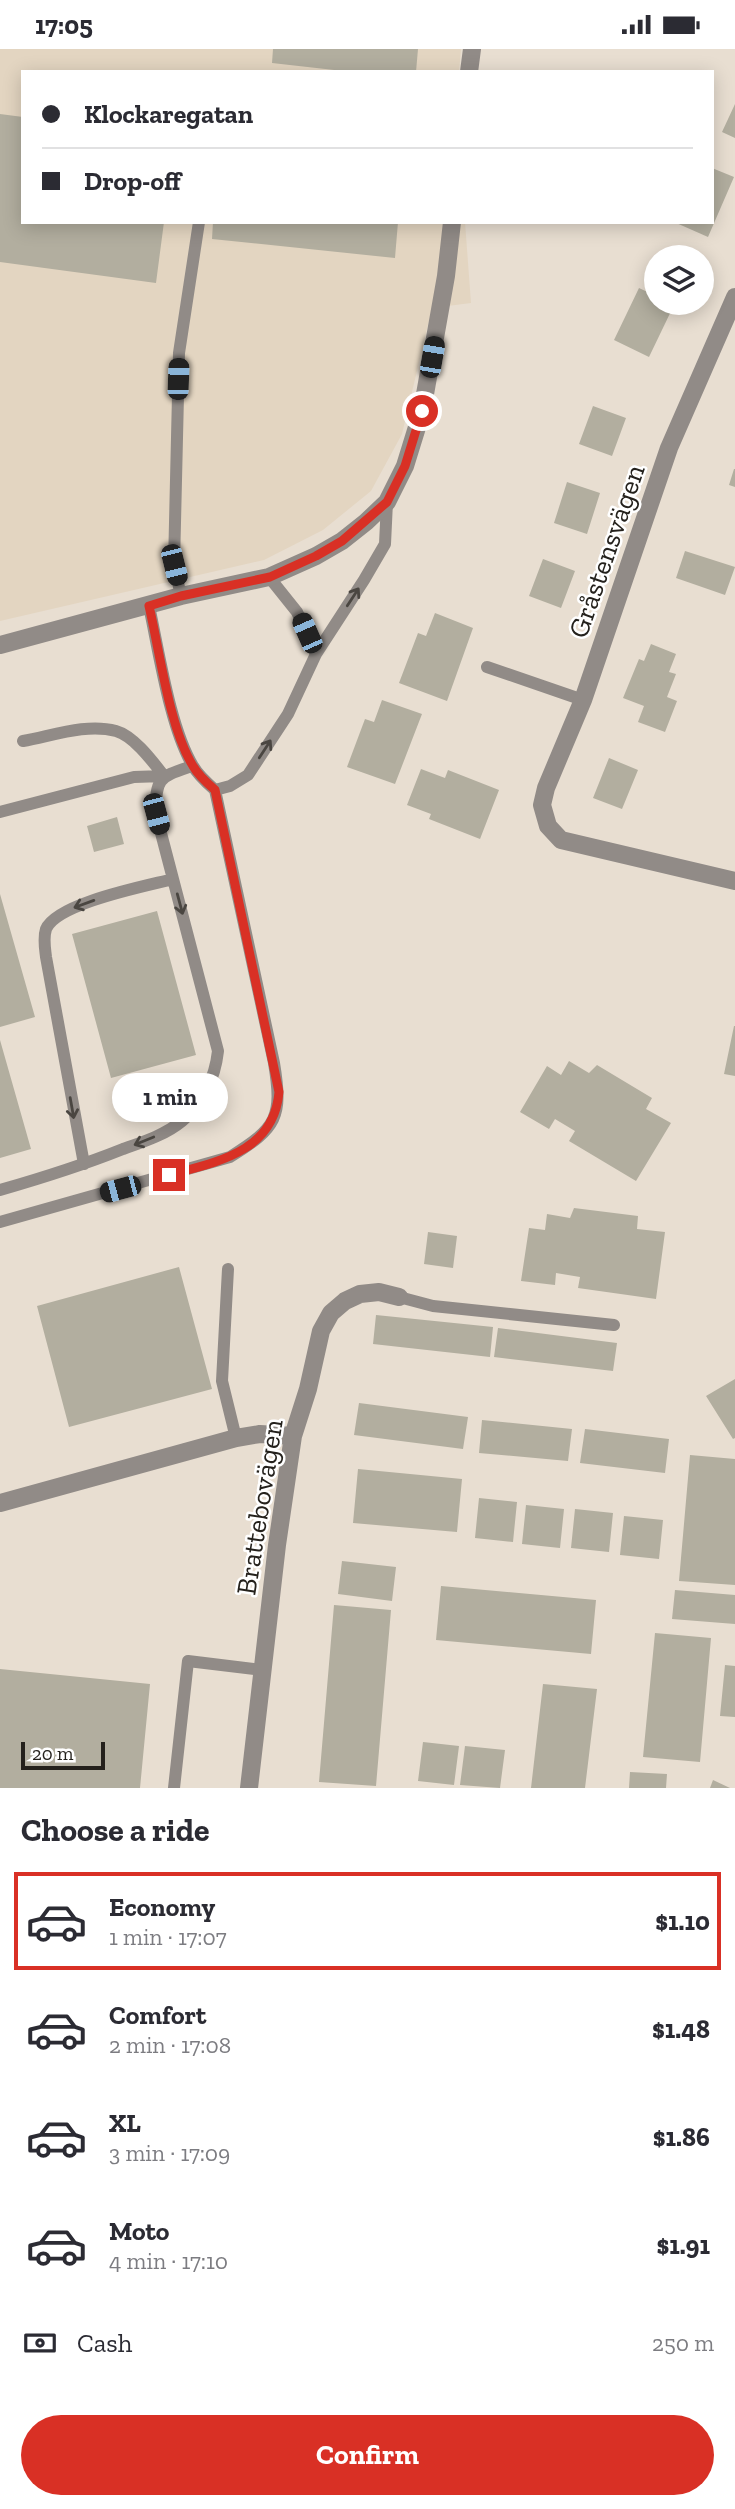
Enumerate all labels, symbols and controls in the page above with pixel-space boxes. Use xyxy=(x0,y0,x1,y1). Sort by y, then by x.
text: 17:05 xyxy=(35,9,93,41)
text: Klockaregatan xyxy=(84,98,253,130)
text: Drop-off xyxy=(84,165,181,197)
map controls xyxy=(644,245,714,315)
button: layers xyxy=(644,245,714,315)
car xyxy=(419,334,446,380)
car xyxy=(167,358,190,400)
route start xyxy=(406,395,438,427)
street label: Gråstensvägen xyxy=(561,460,652,642)
car xyxy=(159,542,190,588)
one-way arrow xyxy=(346,588,361,607)
car xyxy=(289,610,326,656)
one-way arrow xyxy=(259,739,273,759)
car xyxy=(141,791,172,837)
one-way arrow xyxy=(174,893,187,915)
one-way arrow xyxy=(73,899,95,912)
callout: 1 min xyxy=(111,1073,227,1123)
text: 1 min xyxy=(143,1083,197,1111)
one-way arrow xyxy=(66,1096,79,1119)
one-way arrow xyxy=(134,1136,155,1149)
route end xyxy=(153,1159,185,1191)
car xyxy=(97,1173,144,1205)
street label: Brattebovägen xyxy=(229,1417,290,1597)
scale bar xyxy=(21,1739,105,1771)
text: 20 m xyxy=(32,1742,73,1765)
text: Choose a ride xyxy=(21,1811,209,1849)
icon: car xyxy=(25,1890,88,1953)
text: Economy xyxy=(109,1891,215,1923)
text: $1.10 xyxy=(655,1905,710,1937)
text: 1 min · 17:07 xyxy=(109,1923,227,1951)
icon: car xyxy=(25,1998,88,2061)
text: Comfort xyxy=(109,1999,206,2031)
text: $1.48 xyxy=(652,2013,710,2045)
text: 2 min · 17:08 xyxy=(109,2031,231,2059)
icon: car xyxy=(25,2106,88,2169)
text: XL xyxy=(109,2107,141,2139)
text: $1.86 xyxy=(653,2121,710,2153)
text: 3 min · 17:09 xyxy=(109,2139,230,2167)
icon: car xyxy=(25,2214,88,2277)
text: Moto xyxy=(109,2215,169,2247)
text: $1.91 xyxy=(656,2229,710,2261)
text: 4 min · 17:10 xyxy=(109,2247,228,2275)
icon: cash xyxy=(21,2324,59,2362)
text: Cash xyxy=(77,2327,132,2359)
text: 250 m xyxy=(652,2329,714,2357)
button: Confirm xyxy=(21,2415,714,2495)

